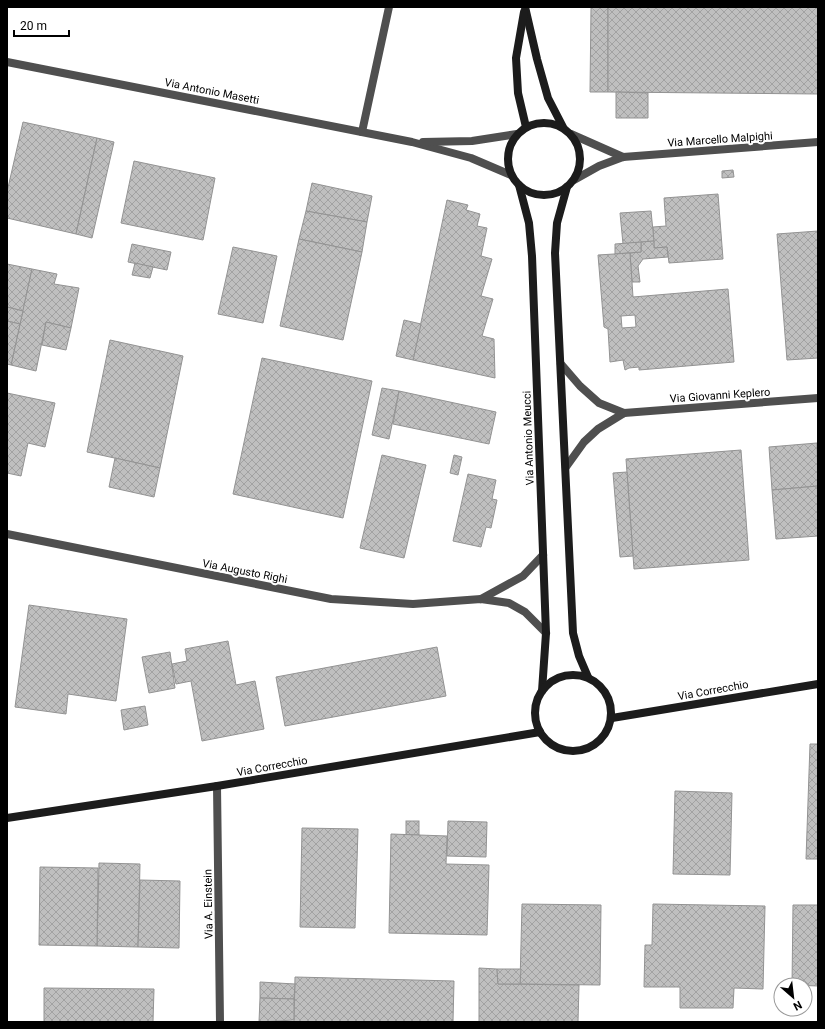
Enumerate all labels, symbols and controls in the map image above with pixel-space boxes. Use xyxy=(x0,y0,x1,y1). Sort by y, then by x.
scale bar xyxy=(14,12,69,38)
text: 20 m xyxy=(20,19,47,33)
street label: Via Antonio Masetti xyxy=(163,76,260,107)
street label: Via Marcello Malpighi xyxy=(667,129,773,150)
street label: Via Giovanni Keplero xyxy=(669,386,771,405)
street label: Via Antonio Meucci xyxy=(520,390,537,486)
street label: Via Augusto Righi xyxy=(201,557,289,586)
street label: Via Correcchio xyxy=(677,678,749,703)
street label: Via Correcchio xyxy=(236,754,308,779)
street label: Via A. Einstein xyxy=(201,869,216,939)
north arrow xyxy=(773,977,813,1017)
text: N xyxy=(791,998,804,1013)

